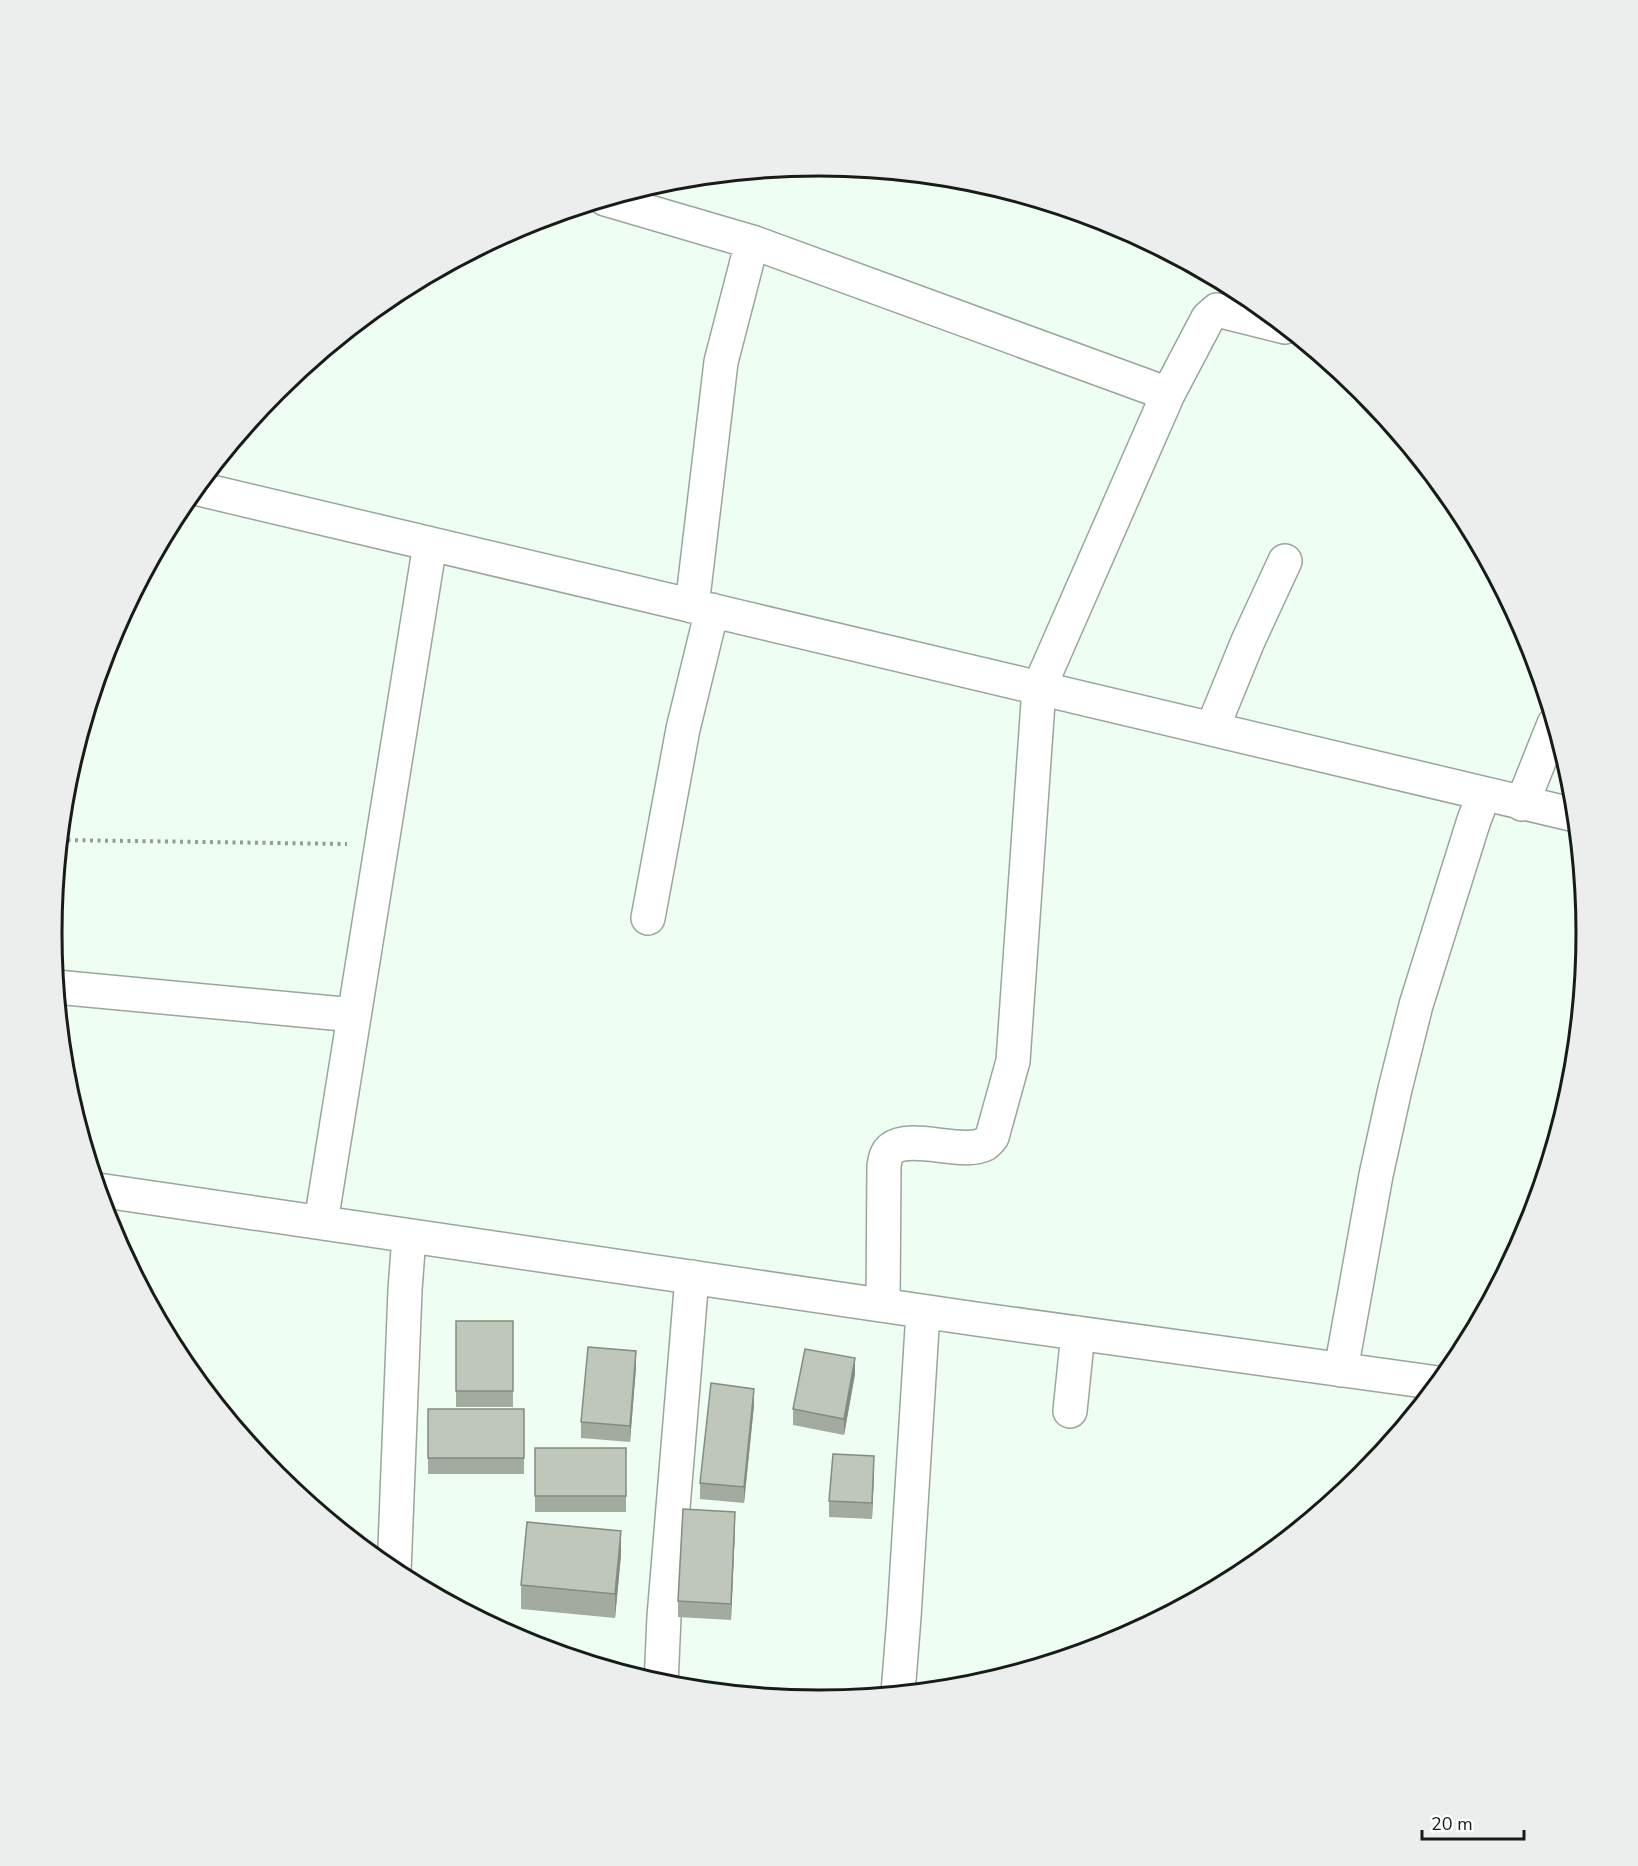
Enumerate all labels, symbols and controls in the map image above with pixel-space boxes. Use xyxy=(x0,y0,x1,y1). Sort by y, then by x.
scale bar xyxy=(1422,1803,1524,1841)
text: 20 m xyxy=(1431,1812,1473,1836)

